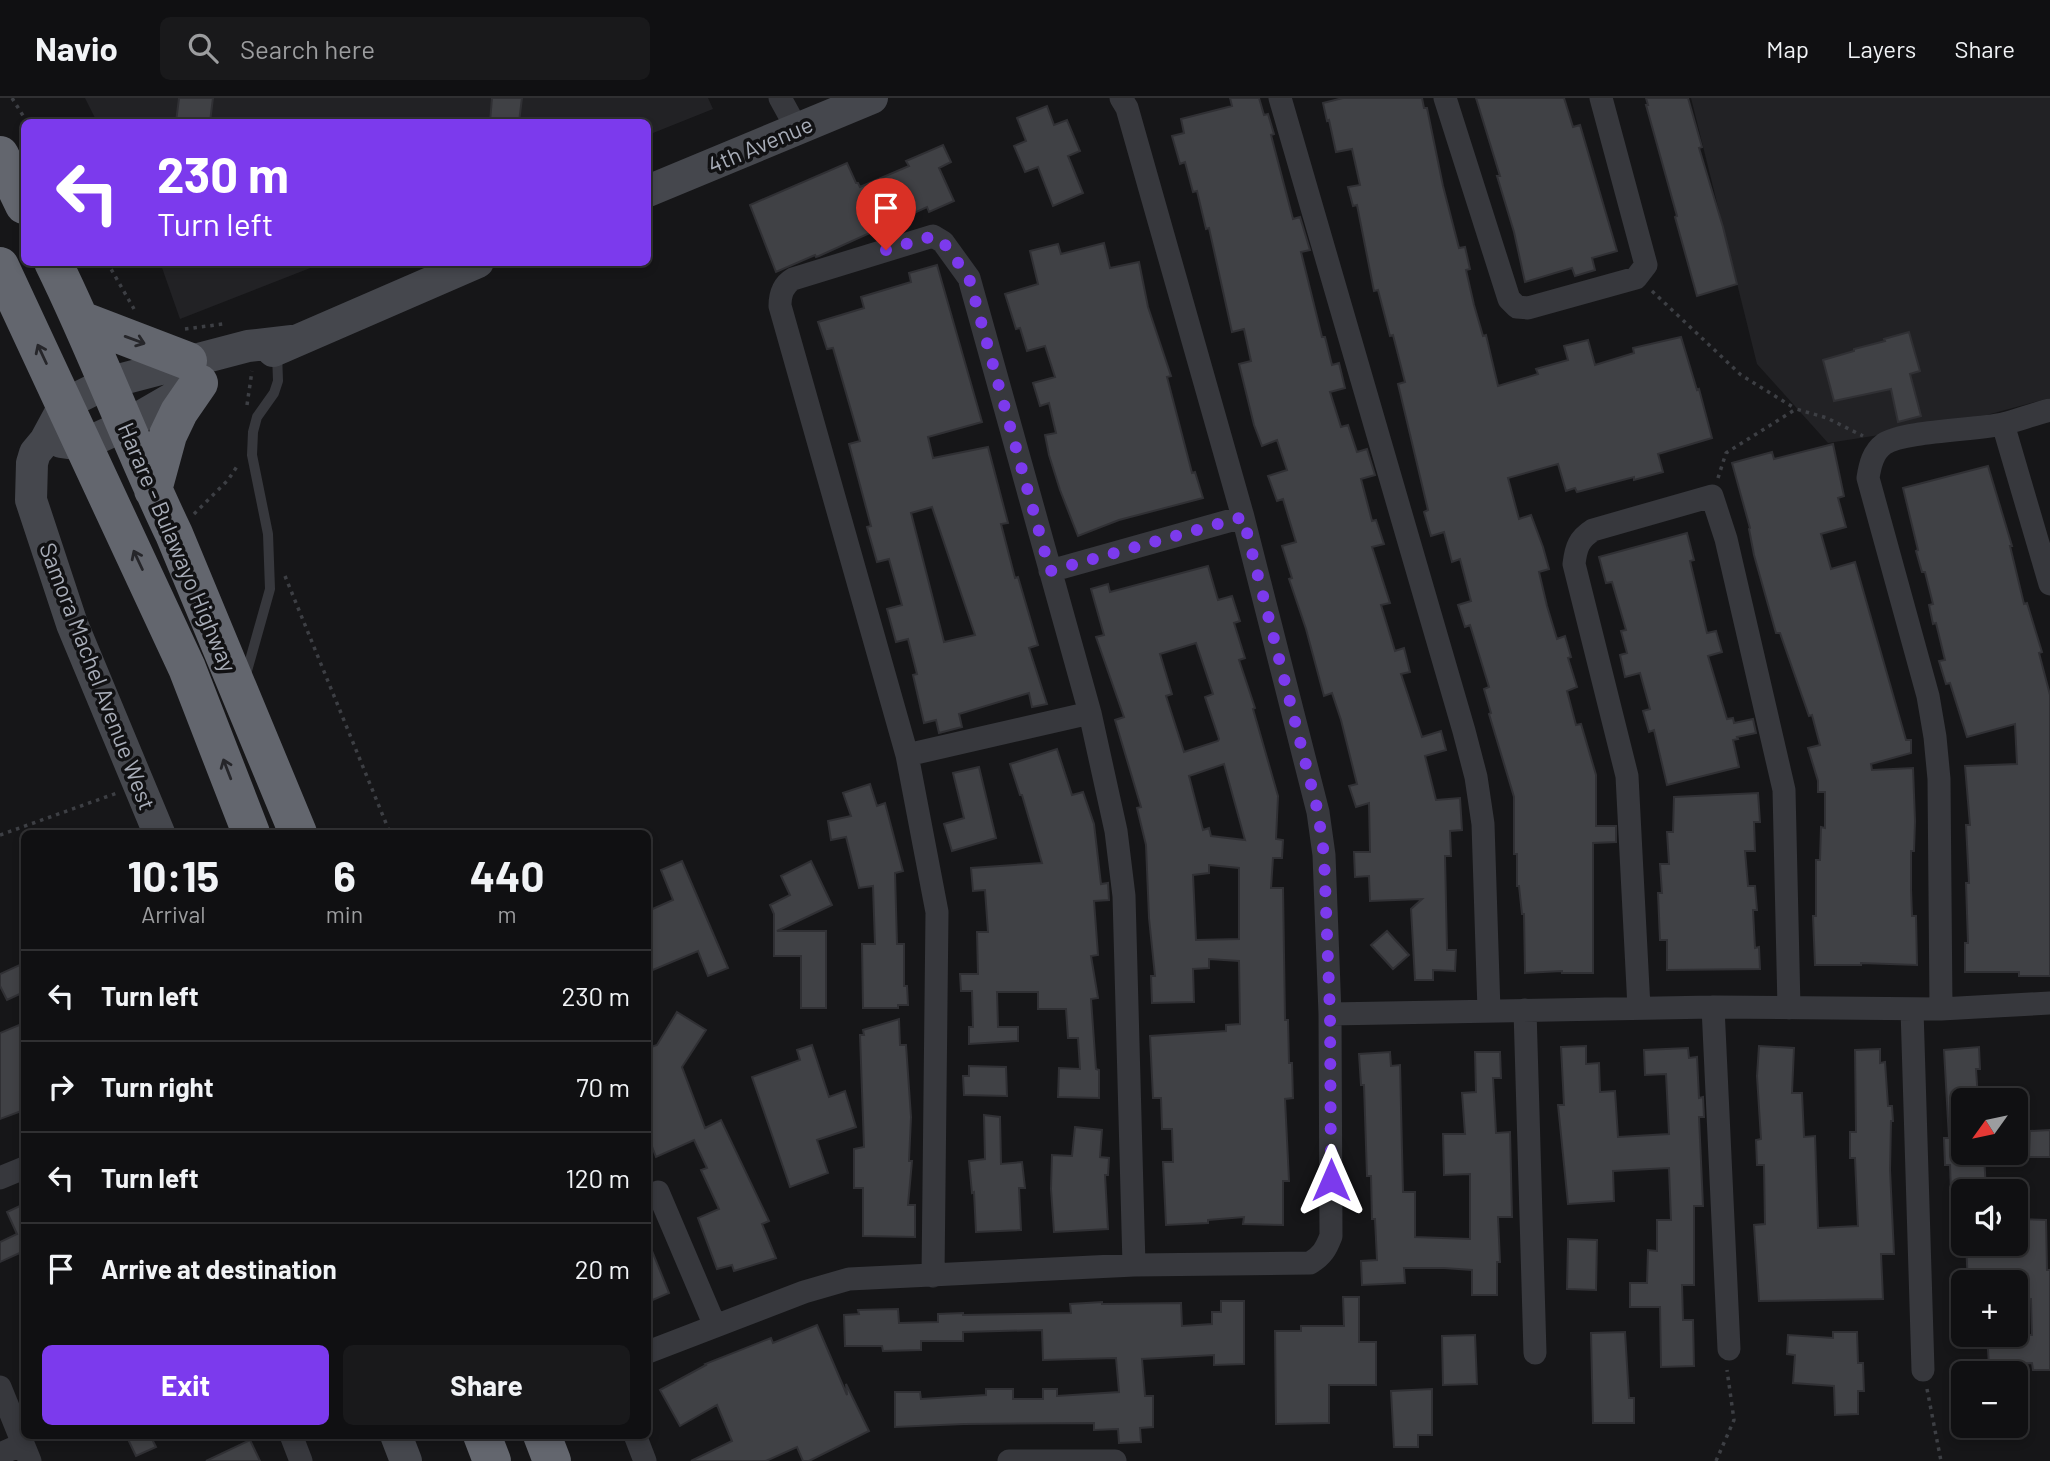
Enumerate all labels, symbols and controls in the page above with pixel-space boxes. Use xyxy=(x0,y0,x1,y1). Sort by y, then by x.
search box xyxy=(160,17,650,80)
text: Navio xyxy=(35,28,118,68)
icon: search xyxy=(184,29,222,67)
text: Search here xyxy=(240,33,375,64)
text: Map xyxy=(1766,34,1809,63)
text: Layers xyxy=(1847,34,1916,63)
text: Share xyxy=(1954,34,2015,63)
street label: 4th Avenue xyxy=(703,109,817,179)
text: 230 m xyxy=(157,144,289,203)
icon: left xyxy=(42,147,133,238)
pin xyxy=(856,178,916,250)
icon: arrive xyxy=(867,189,905,227)
text: Turn left xyxy=(157,204,274,242)
one-way arrow xyxy=(124,334,146,347)
one-way arrow xyxy=(34,344,48,365)
street label: Harare - Bulawayo Highway xyxy=(113,418,243,676)
street label: Samora Machel Avenue West xyxy=(34,538,162,814)
one-way arrow xyxy=(131,550,144,571)
one-way arrow xyxy=(219,759,232,781)
text: 10:15 xyxy=(128,850,219,900)
text: 6 xyxy=(333,850,356,900)
text: 440 xyxy=(470,850,544,900)
text: Arrival xyxy=(141,900,206,928)
text: min xyxy=(326,900,363,928)
text: m xyxy=(498,900,517,928)
icon: left xyxy=(42,977,80,1015)
text: Turn left xyxy=(101,980,199,1011)
text: 230 m xyxy=(561,980,630,1011)
icon: right xyxy=(42,1068,80,1106)
text: Turn right xyxy=(101,1071,214,1102)
text: 70 m xyxy=(576,1071,630,1102)
north arrow xyxy=(1951,1088,2028,1166)
map controls xyxy=(1951,1088,2028,1438)
position arrow xyxy=(1294,1143,1368,1217)
icon: left xyxy=(42,1159,80,1197)
text: Turn left xyxy=(101,1162,199,1193)
text: 120 m xyxy=(566,1162,630,1193)
button: sound xyxy=(1951,1179,2028,1256)
icon: arrive xyxy=(42,1250,80,1288)
text: Arrive at destination xyxy=(101,1253,337,1284)
text: 20 m xyxy=(575,1253,630,1284)
button: + xyxy=(1951,1270,2028,1347)
button: Exit xyxy=(42,1345,329,1425)
button: Share xyxy=(343,1345,630,1425)
button: − xyxy=(1951,1361,2028,1438)

